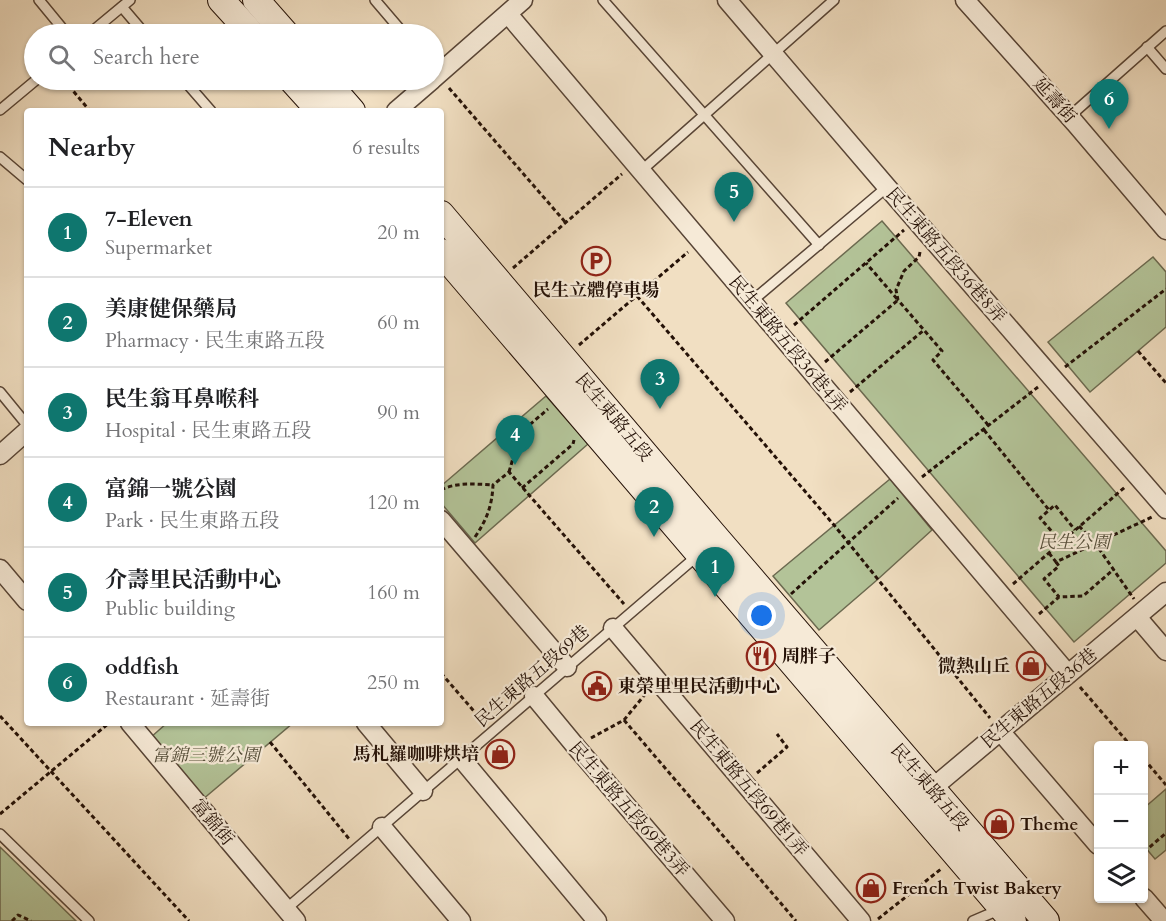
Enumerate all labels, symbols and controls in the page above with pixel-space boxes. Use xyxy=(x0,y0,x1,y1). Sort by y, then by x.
search box xyxy=(24,24,444,90)
icon: search xyxy=(45,41,78,74)
text: Search here xyxy=(93,42,200,72)
street label: 延壽街 xyxy=(1027,72,1082,129)
pin: 6 xyxy=(1090,80,1128,129)
text: Nearby xyxy=(48,130,136,165)
text: 6 results xyxy=(352,134,420,161)
pin: 5 xyxy=(714,172,754,222)
street label: 民生東路五段36巷8弄 xyxy=(880,182,1011,328)
text: 7-Eleven xyxy=(105,204,193,234)
text: 1 xyxy=(62,219,73,246)
text: 20 m xyxy=(377,219,420,246)
text: Supermarket xyxy=(105,234,212,261)
parking icon: 民生立體停車場 xyxy=(580,245,612,277)
street label: 民生東路五段36巷4弄 xyxy=(723,271,852,418)
place label: 民生立體停車場 xyxy=(533,278,659,303)
text: 美康健保藥局 xyxy=(105,294,237,324)
text: 2 xyxy=(62,309,73,336)
text: 60 m xyxy=(377,309,420,336)
text: Pharmacy · 民生東路五段 xyxy=(105,327,325,354)
pin: 3 xyxy=(640,360,680,409)
street label: 民生東路五段 xyxy=(569,368,658,467)
text: 民生翁耳鼻喉科 xyxy=(105,384,259,414)
text: 3 xyxy=(62,399,73,426)
text: 90 m xyxy=(377,399,420,426)
pin: 4 xyxy=(496,416,534,465)
text: Hospital · 民生東路五段 xyxy=(105,417,311,444)
text: 富錦一號公園 xyxy=(105,474,237,504)
pin: 2 xyxy=(634,488,674,537)
text: 4 xyxy=(62,489,73,516)
text: 120 m xyxy=(367,489,420,516)
text: Park · 民生東路五段 xyxy=(105,507,279,534)
park label: 民生公園 xyxy=(1038,530,1113,555)
pin: 1 xyxy=(696,548,734,597)
text: 介壽里民活動中心 xyxy=(105,565,281,595)
text: 5 xyxy=(62,579,73,606)
text: 160 m xyxy=(367,579,420,606)
text: Public building xyxy=(105,595,235,622)
your location xyxy=(747,601,776,630)
street label: 民生東路五段69巷 xyxy=(470,620,595,733)
restaurant icon: 周胖子 xyxy=(745,640,777,672)
street label: 民生東路五段36巷 xyxy=(976,642,1103,754)
place label: 周胖子 xyxy=(782,644,836,669)
shop icon: 微熱山丘 xyxy=(1015,650,1047,682)
text: oddfish xyxy=(105,652,179,682)
place label: 微熱山丘 xyxy=(938,654,1010,679)
text: 6 xyxy=(62,669,73,696)
text: 250 m xyxy=(367,669,420,696)
public building icon: 東榮里里民活動中心 xyxy=(581,670,613,702)
place label: 東榮里里民活動中心 xyxy=(618,674,780,699)
text: Restaurant · 延壽街 xyxy=(105,685,270,712)
street label: 民生東路五段69巷1弄 xyxy=(684,715,813,862)
street label: 民生東路五段69巷3弄 xyxy=(563,736,694,882)
shop icon: 馬札羅咖啡烘培 xyxy=(484,738,516,770)
street label: 民生東路五段 xyxy=(885,738,974,836)
map controls xyxy=(1094,741,1148,903)
button: + xyxy=(1094,741,1148,795)
place label: 馬札羅咖啡烘培 xyxy=(353,742,479,767)
park label: 富錦三號公園 xyxy=(152,743,263,768)
street label: 富錦街 xyxy=(186,794,240,851)
button: − xyxy=(1094,795,1148,849)
shop icon: Theme xyxy=(983,808,1015,840)
place label: Theme xyxy=(1020,812,1079,837)
button: layers xyxy=(1094,849,1148,903)
shop icon: French Twist Bakery xyxy=(855,872,887,904)
place label: French Twist Bakery xyxy=(892,876,1062,901)

